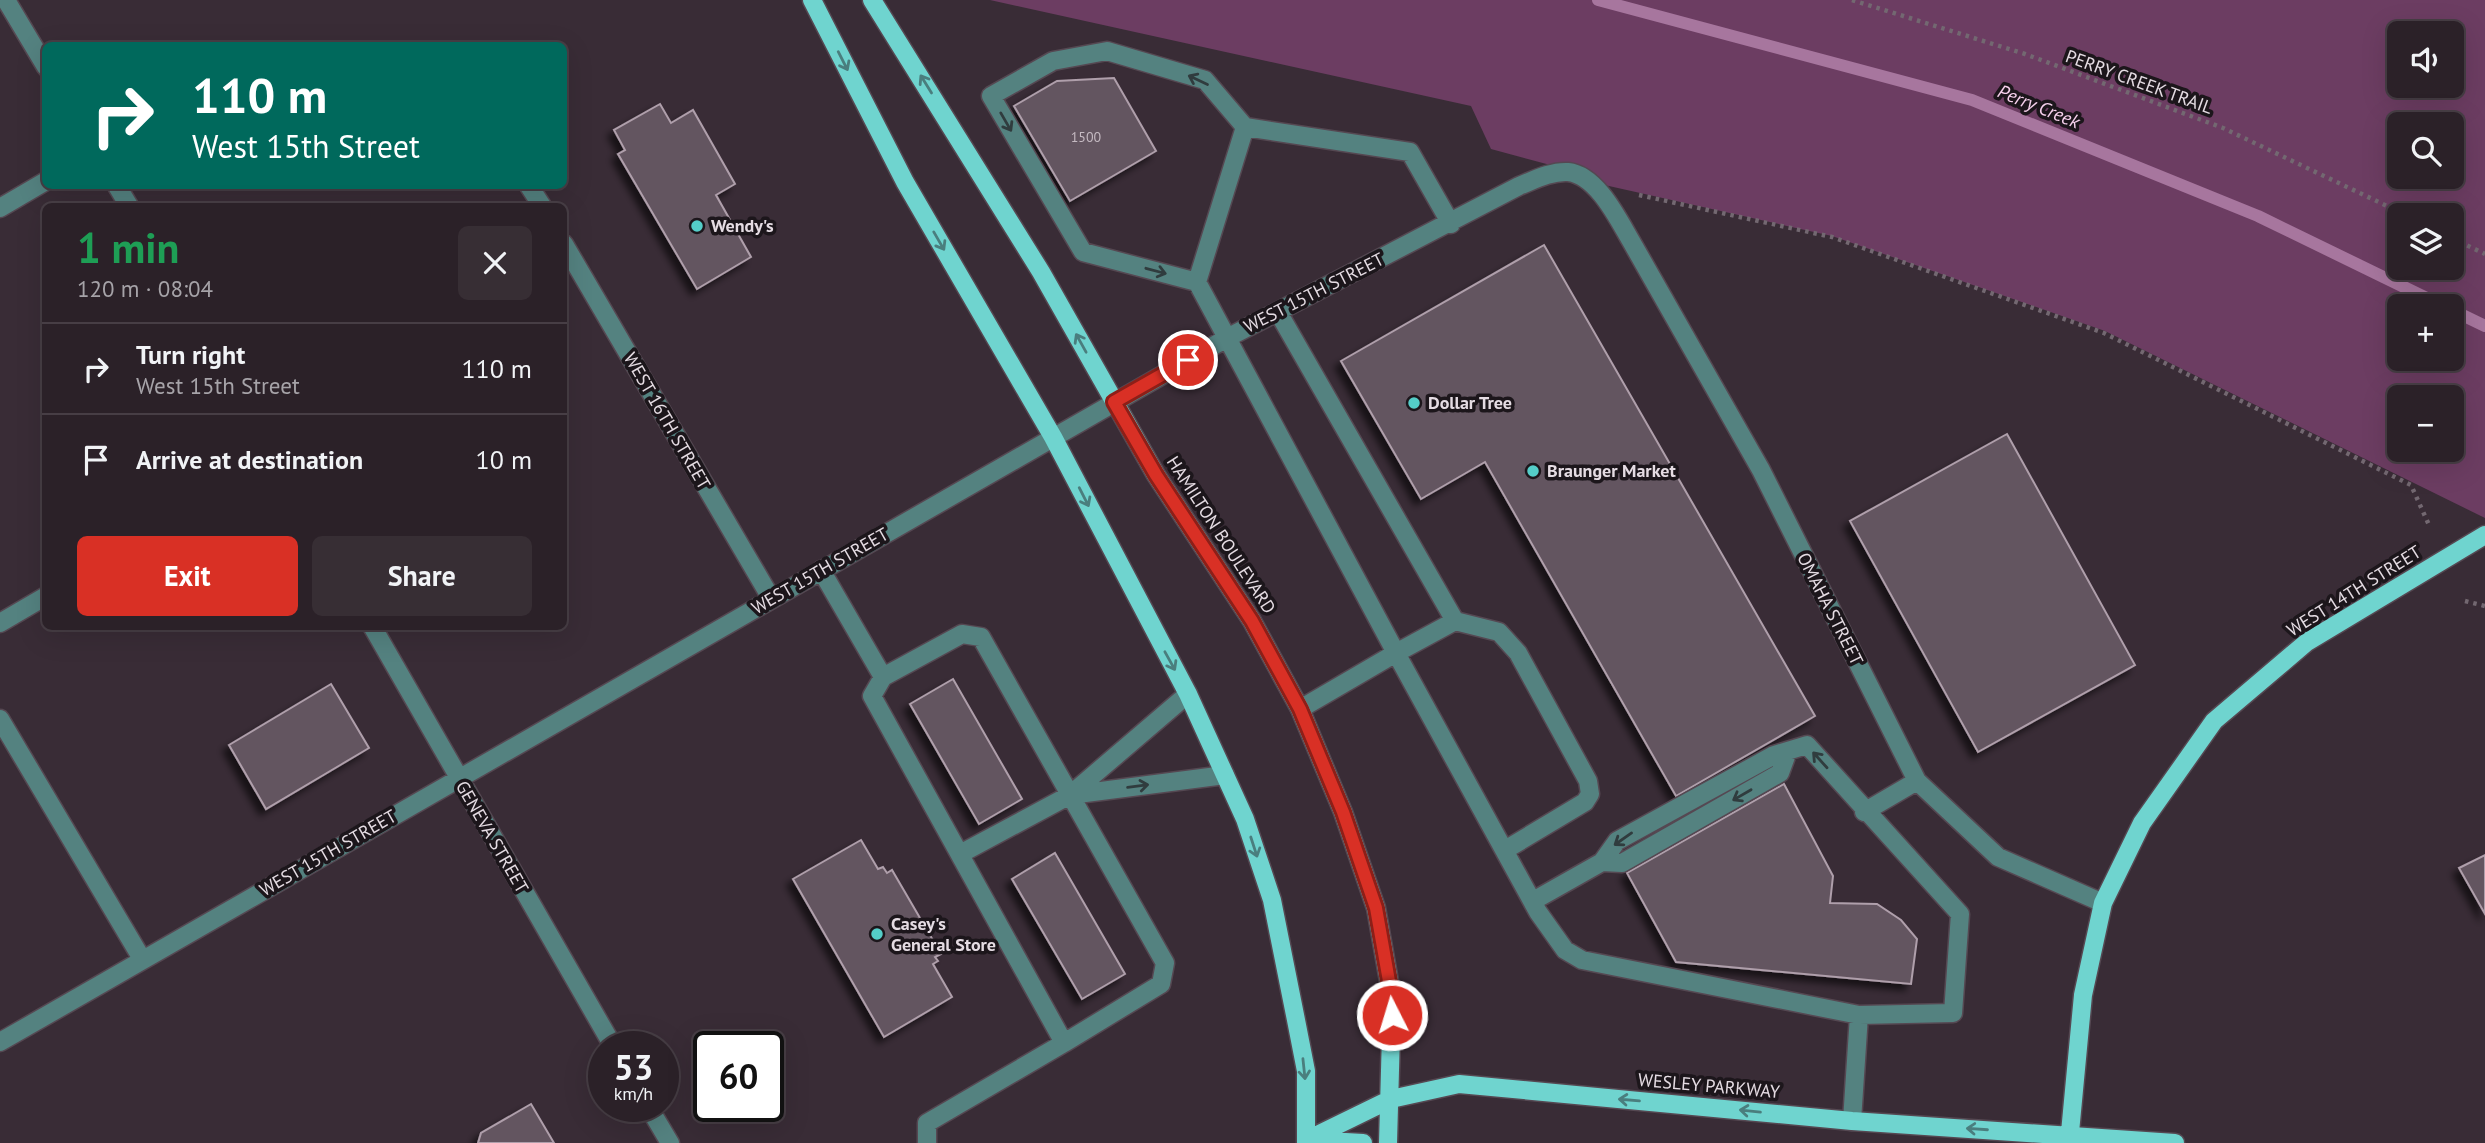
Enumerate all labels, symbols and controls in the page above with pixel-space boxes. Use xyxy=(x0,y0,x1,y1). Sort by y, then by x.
map controls xyxy=(2387,21,2464,462)
button: sound xyxy=(2387,21,2464,98)
street label: PERRY CREEK TRAIL xyxy=(2063,44,2216,119)
one-way arrow xyxy=(836,50,850,71)
text: 110 m xyxy=(192,63,327,127)
icon: right xyxy=(77,70,168,161)
one-way arrow xyxy=(1188,72,1209,85)
one-way arrow xyxy=(918,75,932,95)
water label: Perry Creek xyxy=(1994,79,2085,134)
one-way arrow xyxy=(999,111,1013,131)
button: search xyxy=(2387,112,2464,189)
text: West 15th Street xyxy=(192,125,420,167)
house number: 1500 xyxy=(1071,128,1102,146)
button: layers xyxy=(2387,203,2464,280)
place label: Wendy's xyxy=(711,214,774,237)
marker: Wendy's xyxy=(689,218,705,234)
text: 1 min xyxy=(77,220,179,275)
button: close xyxy=(458,226,532,300)
one-way arrow xyxy=(932,230,946,250)
street label: WEST 15TH STREET xyxy=(1240,247,1388,338)
one-way arrow xyxy=(1145,265,1167,278)
text: 120 m · 08:04 xyxy=(77,274,213,303)
button: + xyxy=(2387,294,2464,371)
pin xyxy=(1158,330,1218,390)
one-way arrow xyxy=(1074,333,1088,353)
text: Turn right xyxy=(136,338,245,371)
icon: arrive xyxy=(1169,341,1207,379)
street label: WEST 16TH STREET xyxy=(619,348,716,493)
icon: right xyxy=(77,350,115,388)
text: 110 m xyxy=(461,352,532,385)
text: West 15th Street xyxy=(136,371,300,400)
button: − xyxy=(2387,385,2464,462)
place label: Dollar Tree xyxy=(1428,391,1512,414)
marker: Dollar Tree xyxy=(1406,395,1422,411)
icon: arrive xyxy=(77,441,115,479)
text: Arrive at destination xyxy=(136,443,363,476)
text: 10 m xyxy=(476,443,532,476)
street label: HAMILTON BOULEVARD xyxy=(1162,452,1281,618)
place label: Braunger Market xyxy=(1547,459,1676,482)
marker: Braunger Market xyxy=(1525,463,1541,479)
one-way arrow xyxy=(1078,486,1092,507)
street label: WEST 15TH STREET xyxy=(747,522,892,619)
button: Exit xyxy=(77,536,298,616)
button: Share xyxy=(312,536,532,616)
street label: WEST 14TH STREET xyxy=(2282,540,2425,641)
street label: OMAHA STREET xyxy=(1792,549,1869,669)
one-way arrow xyxy=(1163,650,1177,670)
one-way arrow xyxy=(1812,751,1828,769)
street label: GENEVA STREET xyxy=(451,776,534,897)
one-way arrow xyxy=(1126,780,1149,793)
one-way arrow xyxy=(1732,788,1752,802)
street label: WEST 15TH STREET xyxy=(255,804,400,901)
one-way arrow xyxy=(1614,832,1633,846)
one-way arrow xyxy=(1249,836,1261,858)
place label: Casey's General Store xyxy=(891,912,996,956)
marker: Casey's General Store xyxy=(869,926,885,942)
position arrow xyxy=(1355,978,1429,1052)
speed limit sign: 60 xyxy=(693,1031,784,1122)
text: 53 xyxy=(614,1044,653,1090)
one-way arrow xyxy=(1298,1057,1311,1080)
street label: WESLEY PARKWAY xyxy=(1637,1068,1781,1103)
text: km/h xyxy=(614,1082,653,1105)
one-way arrow xyxy=(1618,1093,1641,1106)
one-way arrow xyxy=(1739,1104,1762,1117)
one-way arrow xyxy=(1965,1123,1988,1136)

